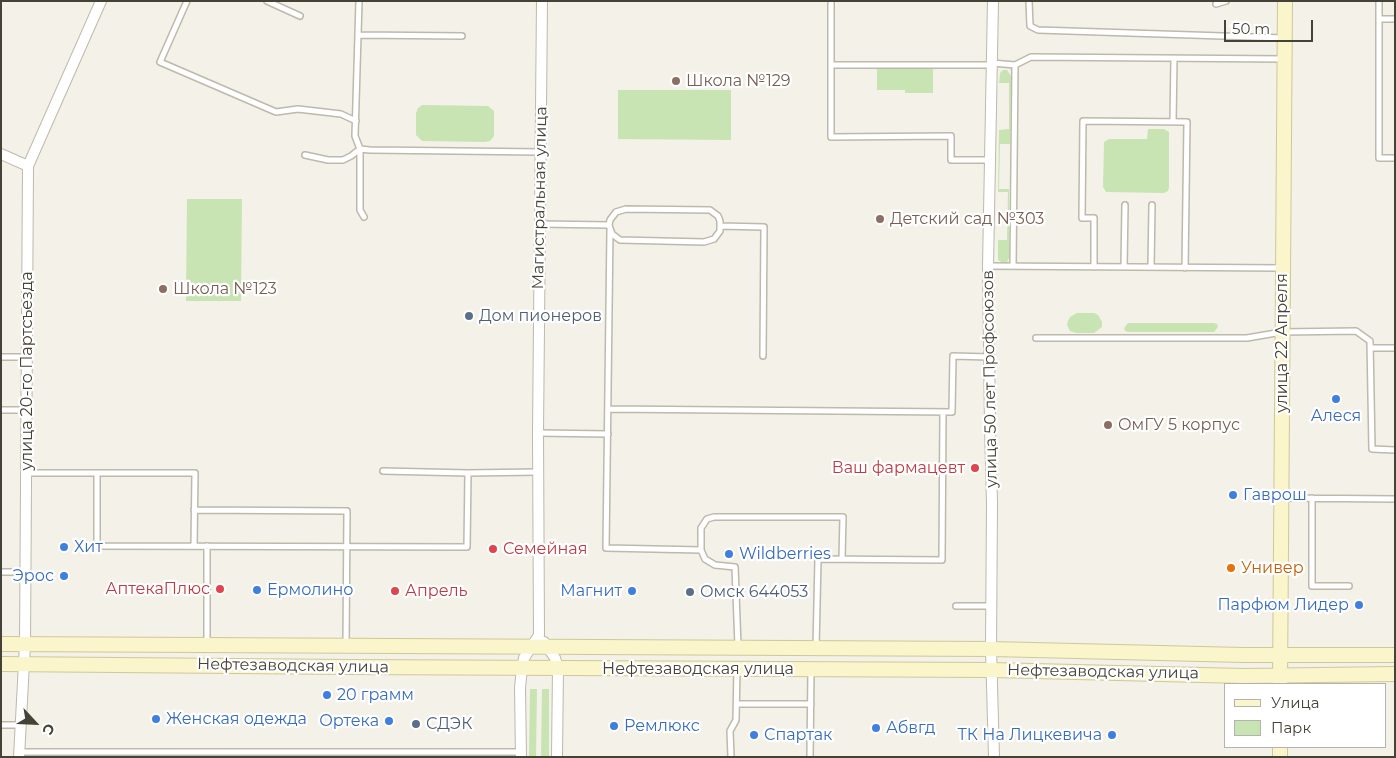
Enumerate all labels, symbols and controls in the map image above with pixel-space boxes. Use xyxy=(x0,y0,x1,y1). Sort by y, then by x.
scale bar xyxy=(1226,10,1315,42)
text: 50 m xyxy=(1232,19,1270,38)
place label: Школа №129 xyxy=(686,71,791,91)
marker: Школа №129 xyxy=(670,75,682,87)
street label: Магистральная улица xyxy=(529,106,551,290)
place label: Детский сад №303 xyxy=(890,209,1044,229)
marker: Детский сад №303 xyxy=(874,213,886,225)
street label: улица 50 лет Профсоюзов xyxy=(979,270,1001,488)
street label: улица 20-го Партсъезда xyxy=(17,272,37,470)
street label: улица 22 Апреля xyxy=(1272,273,1292,413)
place label: Школа №123 xyxy=(173,279,277,299)
marker: Школа №123 xyxy=(157,283,169,295)
place label: Дом пионеров xyxy=(479,306,602,326)
marker: Дом пионеров xyxy=(463,310,475,322)
marker: Алеся xyxy=(1330,393,1342,405)
place label: Алеся xyxy=(1311,406,1361,426)
place label: ОмГУ 5 корпус xyxy=(1118,415,1240,435)
marker: ОмГУ 5 корпус xyxy=(1102,419,1114,431)
place label: Ваш фармацевт xyxy=(832,458,965,478)
marker: Ваш фармацевт xyxy=(969,462,981,474)
place label: Гаврош xyxy=(1243,485,1307,505)
marker: Гаврош xyxy=(1227,489,1239,501)
place label: Хит xyxy=(74,537,103,557)
place label: Семейная xyxy=(503,539,587,559)
marker: Хит xyxy=(58,541,70,553)
marker: Семейная xyxy=(487,543,499,555)
place label: Wildberries xyxy=(739,544,831,564)
marker: Wildberries xyxy=(723,548,735,560)
place label: Универ xyxy=(1241,558,1304,578)
marker: Универ xyxy=(1225,562,1237,574)
place label: Эрос xyxy=(13,566,54,586)
marker: Эрос xyxy=(58,570,70,582)
place label: АптекаПлюс xyxy=(106,579,210,599)
place label: Ермолино xyxy=(267,580,353,600)
place label: Апрель xyxy=(405,581,467,601)
place label: Магнит xyxy=(560,581,622,601)
place label: Омск 644053 xyxy=(700,582,808,602)
marker: АптекаПлюс xyxy=(214,583,226,595)
marker: Ермолино xyxy=(251,584,263,596)
marker: Апрель xyxy=(389,585,401,597)
marker: Магнит xyxy=(626,585,638,597)
marker: Омск 644053 xyxy=(684,586,696,598)
place label: Парфюм Лидер xyxy=(1217,595,1349,615)
marker: Парфюм Лидер xyxy=(1353,599,1365,611)
street label: Нефтезаводская улица xyxy=(197,655,389,677)
street label: Нефтезаводская улица xyxy=(602,659,794,679)
street label: Нефтезаводская улица xyxy=(1007,661,1199,683)
legend xyxy=(1224,683,1386,748)
place label: 20 грамм xyxy=(337,685,414,705)
marker: 20 грамм xyxy=(321,689,333,701)
text: Улица xyxy=(1271,693,1319,712)
north arrow xyxy=(10,698,60,748)
place label: Женская одежда xyxy=(166,709,307,729)
place label: Ортека xyxy=(319,711,379,731)
marker: Женская одежда xyxy=(150,713,162,725)
place label: СДЭК xyxy=(426,714,472,734)
marker: Ортека xyxy=(383,715,395,727)
place label: Ремлюкс xyxy=(624,716,700,736)
marker: СДЭК xyxy=(410,718,422,730)
place label: Абвгд xyxy=(886,718,936,738)
text: Парк xyxy=(1271,718,1311,737)
marker: Ремлюкс xyxy=(608,720,620,732)
text: С xyxy=(38,721,59,738)
marker: Абвгд xyxy=(870,722,882,734)
place label: Спартак xyxy=(764,725,832,745)
place label: ТК На Лицкевича xyxy=(957,725,1102,745)
marker: Спартак xyxy=(748,729,760,741)
marker: ТК На Лицкевича xyxy=(1106,729,1118,741)

